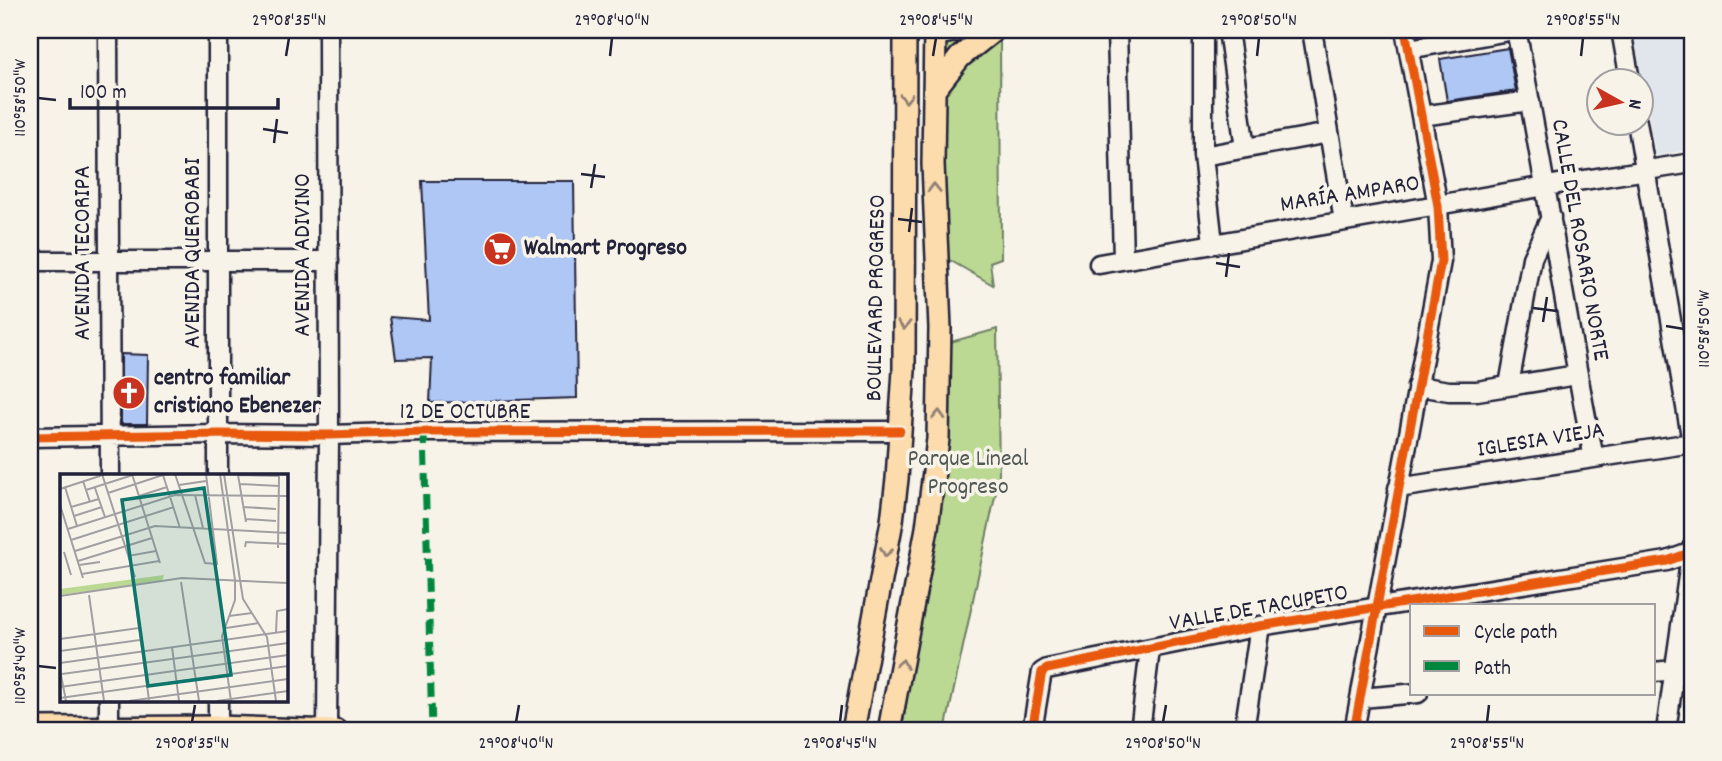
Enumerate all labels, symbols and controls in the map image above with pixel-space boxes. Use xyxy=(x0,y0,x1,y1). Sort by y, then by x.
text: 29°08'35"N xyxy=(252,9,326,34)
text: 29°08'40"N xyxy=(574,9,650,34)
text: 29°08'45"N xyxy=(899,9,973,34)
text: 29°08'50"N xyxy=(1221,9,1297,34)
text: 29°08'55"N xyxy=(1546,9,1620,34)
text: 110°58'50"W xyxy=(9,59,34,137)
scale bar xyxy=(70,66,278,110)
north arrow xyxy=(1586,66,1656,136)
text: 100 m xyxy=(80,79,127,109)
one-way arrow xyxy=(898,93,914,104)
text: N xyxy=(1619,97,1647,110)
street label: CALLE DEL ROSARIO NORTE xyxy=(1541,116,1617,364)
street label: AVENIDA QUEROBABI xyxy=(177,157,211,349)
street label: AVENIDA TECORIPA xyxy=(67,165,101,341)
street label: MARÍA AMPARO xyxy=(1278,167,1422,223)
street label: AVENIDA ADIVINO xyxy=(287,173,321,337)
one-way arrow xyxy=(926,182,941,193)
street label: BOULEVARD PROGRESO xyxy=(858,194,896,402)
supermarket icon: Walmart Progreso xyxy=(481,230,519,268)
place label: Walmart Progreso xyxy=(524,232,687,266)
text: 110°58'50"W xyxy=(1693,290,1718,368)
one-way arrow xyxy=(896,321,912,331)
place label: centro familiar cristiano Ebenezer xyxy=(154,362,322,424)
church icon: centro familiar cristiano Ebenezer xyxy=(110,374,148,412)
street label: 12 DE OCTUBRE xyxy=(400,396,530,430)
one-way arrow xyxy=(932,410,947,421)
street label: IGLESIA VIEJA xyxy=(1475,414,1607,468)
park label: Parque Lineal Progreso xyxy=(908,443,1029,505)
inset map xyxy=(60,474,287,702)
one-way arrow xyxy=(880,546,895,558)
street label: VALLE DE TACUPETO xyxy=(1167,577,1351,641)
legend xyxy=(1410,604,1656,694)
text: Cycle path xyxy=(1474,619,1557,649)
text: 110°58'40"W xyxy=(9,627,34,704)
text: Path xyxy=(1474,655,1511,685)
one-way arrow xyxy=(894,658,909,670)
text: 29°08'35"N xyxy=(155,732,229,757)
text: 29°08'40"N xyxy=(478,732,554,757)
text: 29°08'45"N xyxy=(803,732,877,757)
text: 29°08'50"N xyxy=(1125,732,1201,757)
text: 29°08'55"N xyxy=(1450,732,1524,757)

